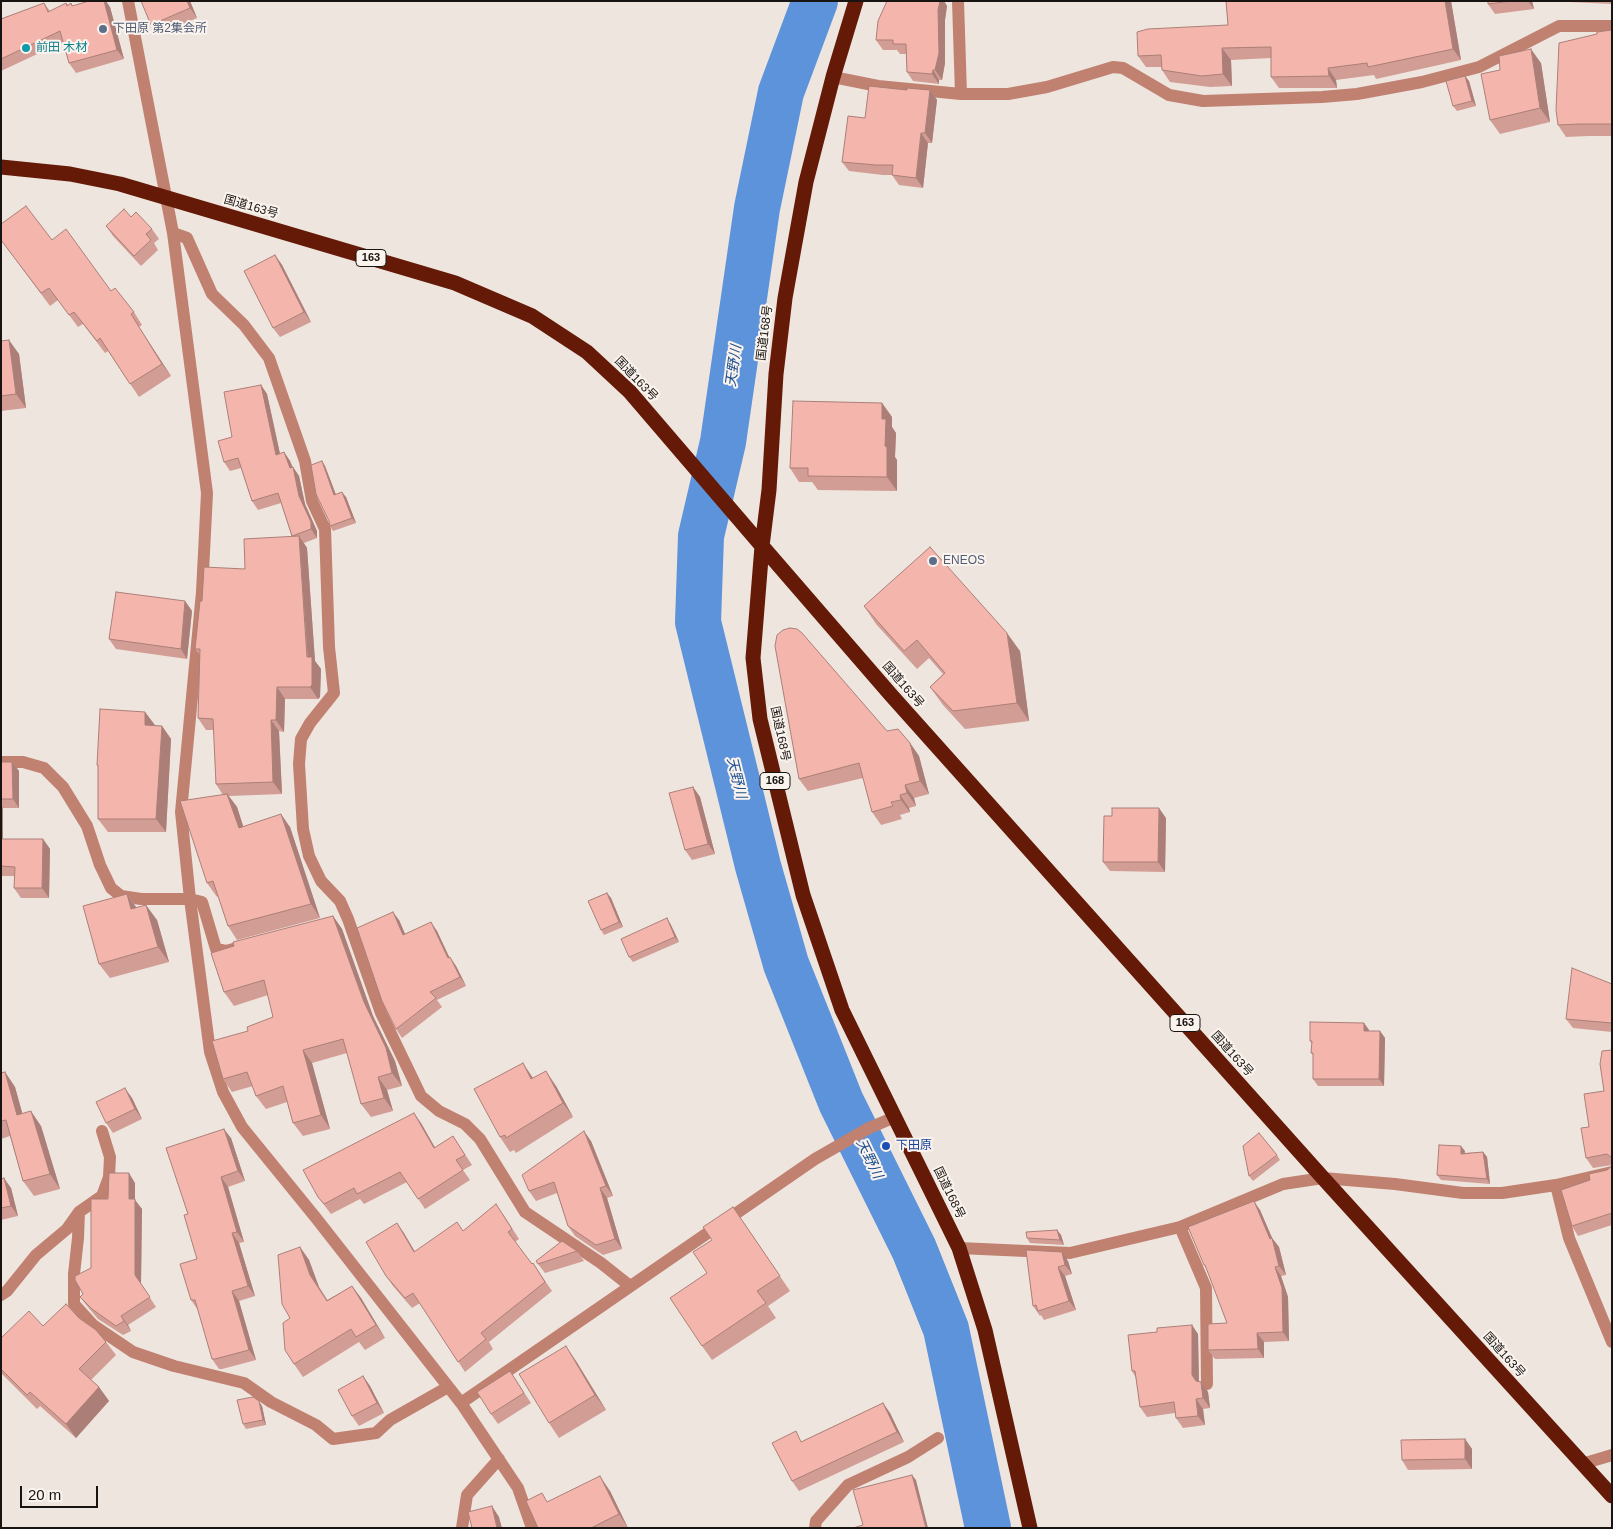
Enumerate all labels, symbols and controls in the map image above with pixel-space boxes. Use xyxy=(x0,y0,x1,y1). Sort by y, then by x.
place label: 下田原 第2集会所 xyxy=(113,22,207,36)
marker: 下田原 第2集会所 xyxy=(97,23,109,35)
place label: 前田 木材 xyxy=(36,41,87,55)
marker: 前田 木材 xyxy=(20,42,32,54)
street label: 国道163号 xyxy=(222,192,280,222)
road number: 163 xyxy=(356,250,386,266)
street label: 国道168号 xyxy=(754,304,776,362)
water label: 天野川 xyxy=(723,344,745,388)
street label: 国道163号 xyxy=(611,354,661,404)
place label: ENEOS xyxy=(943,554,985,568)
marker: ENEOS xyxy=(927,555,939,567)
street label: 国道163号 xyxy=(879,659,927,711)
street label: 国道168号 xyxy=(767,705,793,763)
water label: 天野川 xyxy=(723,756,749,800)
road number: 168 xyxy=(760,772,790,789)
road number: 163 xyxy=(1170,1014,1200,1032)
street label: 国道163号 xyxy=(1208,1028,1256,1080)
water label: 天野川 xyxy=(852,1136,886,1182)
place label: 下田原 xyxy=(896,1139,932,1153)
marker: 下田原 xyxy=(880,1140,892,1152)
street label: 国道168号 xyxy=(930,1165,968,1221)
street label: 国道163号 xyxy=(1480,1329,1528,1381)
scale bar xyxy=(22,1476,100,1508)
text: 20 m xyxy=(28,1486,61,1503)

